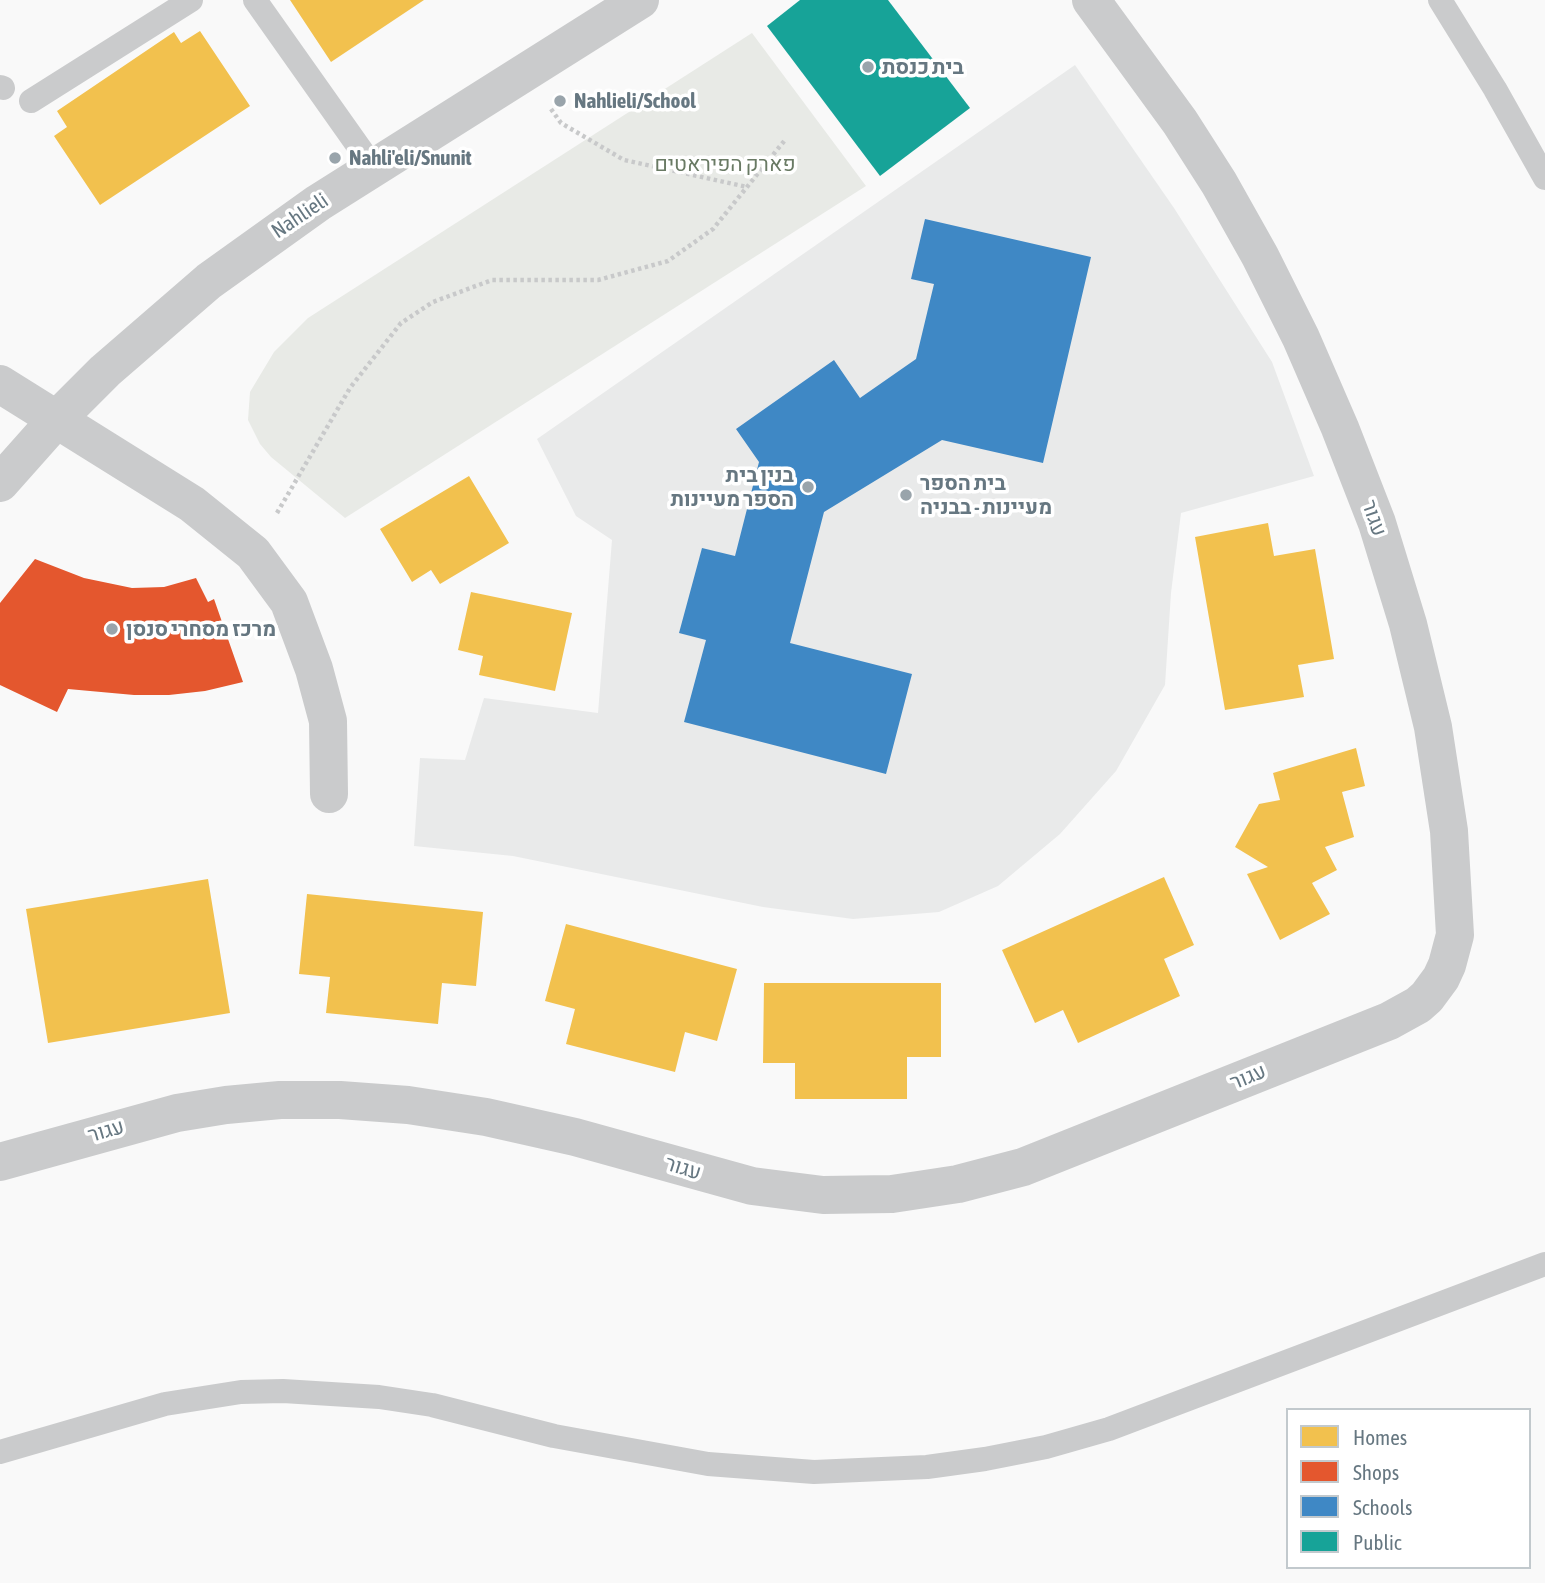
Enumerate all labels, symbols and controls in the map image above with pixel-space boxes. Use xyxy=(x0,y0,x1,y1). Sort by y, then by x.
place label: בית כנסת xyxy=(882,54,964,80)
marker: בית כנסת xyxy=(860,59,876,75)
place label: Nahlieli/School xyxy=(574,88,696,114)
marker: Nahlieli/School xyxy=(552,93,568,109)
place label: Nahli'eli/Snunit xyxy=(349,145,472,171)
marker: Nahli'eli/Snunit xyxy=(327,150,343,166)
park label: פארק הפיראטים xyxy=(654,151,796,177)
street label: Nahlieli xyxy=(267,188,333,244)
place label: בנין בית הספר מעיינות xyxy=(670,462,794,512)
place label: בית הספר מעיינות - בבניה xyxy=(920,470,1052,520)
marker: בנין בית הספר מעיינות xyxy=(800,479,816,495)
marker: בית הספר מעיינות - בבניה xyxy=(898,487,914,503)
street label: עגור xyxy=(1356,497,1392,539)
place label: מרכז מסחרי סנסן xyxy=(126,616,276,642)
marker: מרכז מסחרי סנסן xyxy=(104,621,120,637)
street label: עגור xyxy=(1226,1058,1270,1096)
street label: עגור xyxy=(85,1114,127,1148)
street label: עגור xyxy=(662,1151,704,1185)
legend xyxy=(1286,1408,1531,1569)
text: Homes xyxy=(1353,1425,1407,1449)
text: Shops xyxy=(1353,1460,1399,1484)
text: Schools xyxy=(1353,1495,1413,1519)
text: Public xyxy=(1353,1530,1402,1554)

